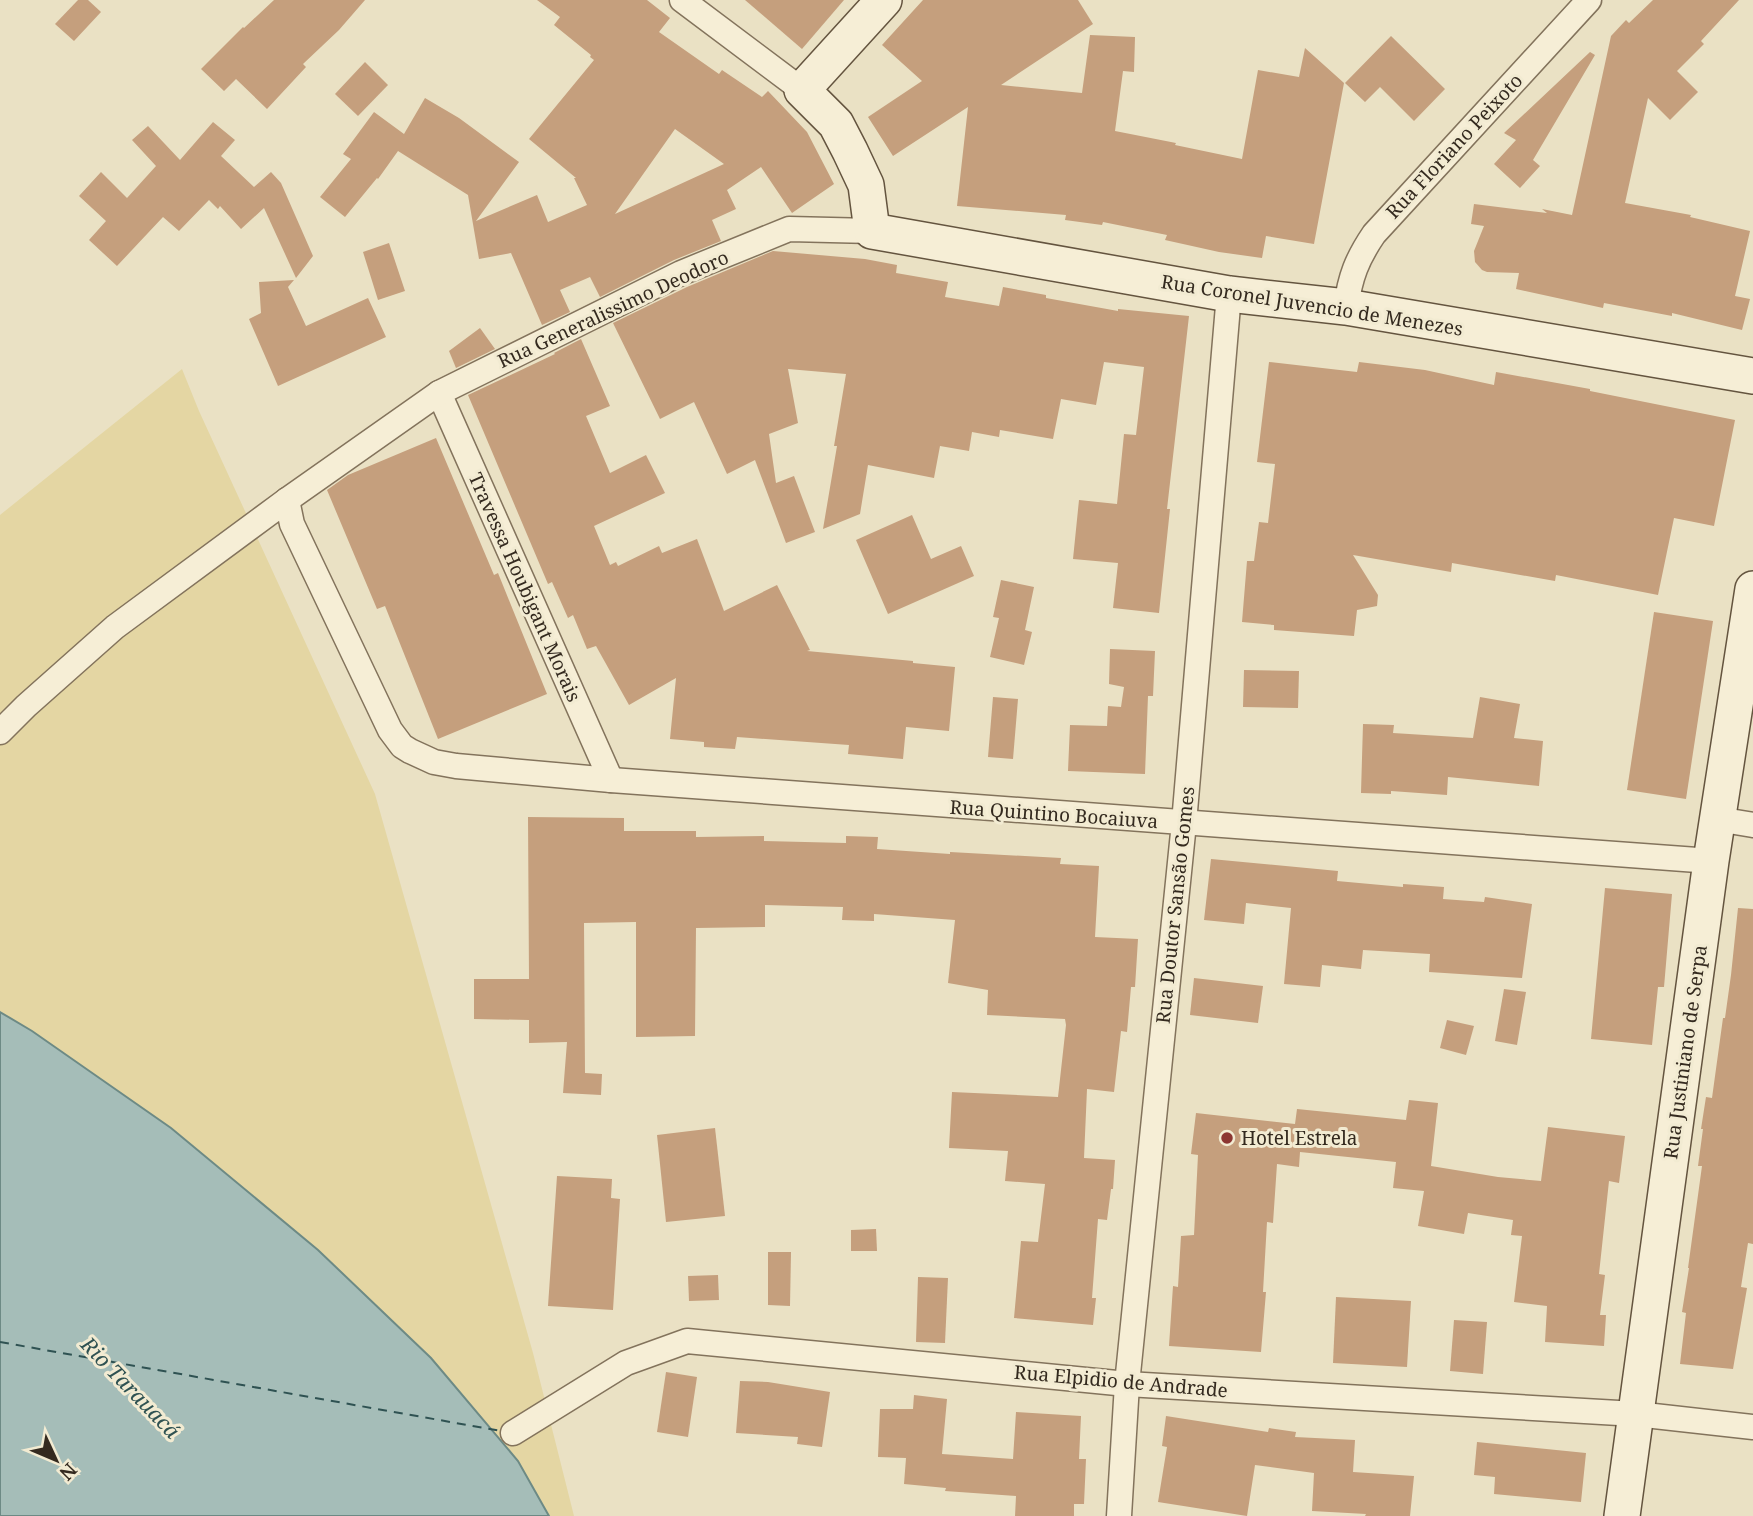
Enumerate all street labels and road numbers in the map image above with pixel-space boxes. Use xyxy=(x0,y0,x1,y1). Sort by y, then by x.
street label: Rua Floriano Peixoto xyxy=(1380,68,1528,224)
street label: Rua Generalissimo Deodoro xyxy=(493,244,733,374)
street label: Rua Coronel Juvencio de Menezes xyxy=(1159,268,1465,342)
street label: Travessa Houbigant Morais xyxy=(463,468,587,706)
street label: Rua Doutor Sansão Gomes xyxy=(1150,785,1200,1025)
street label: Rua Quintino Bocaiuva xyxy=(949,794,1159,834)
street label: Rua Justiniano de Serpa xyxy=(1657,943,1713,1161)
street label: Rua Elpidio de Andrade xyxy=(1013,1359,1229,1403)

